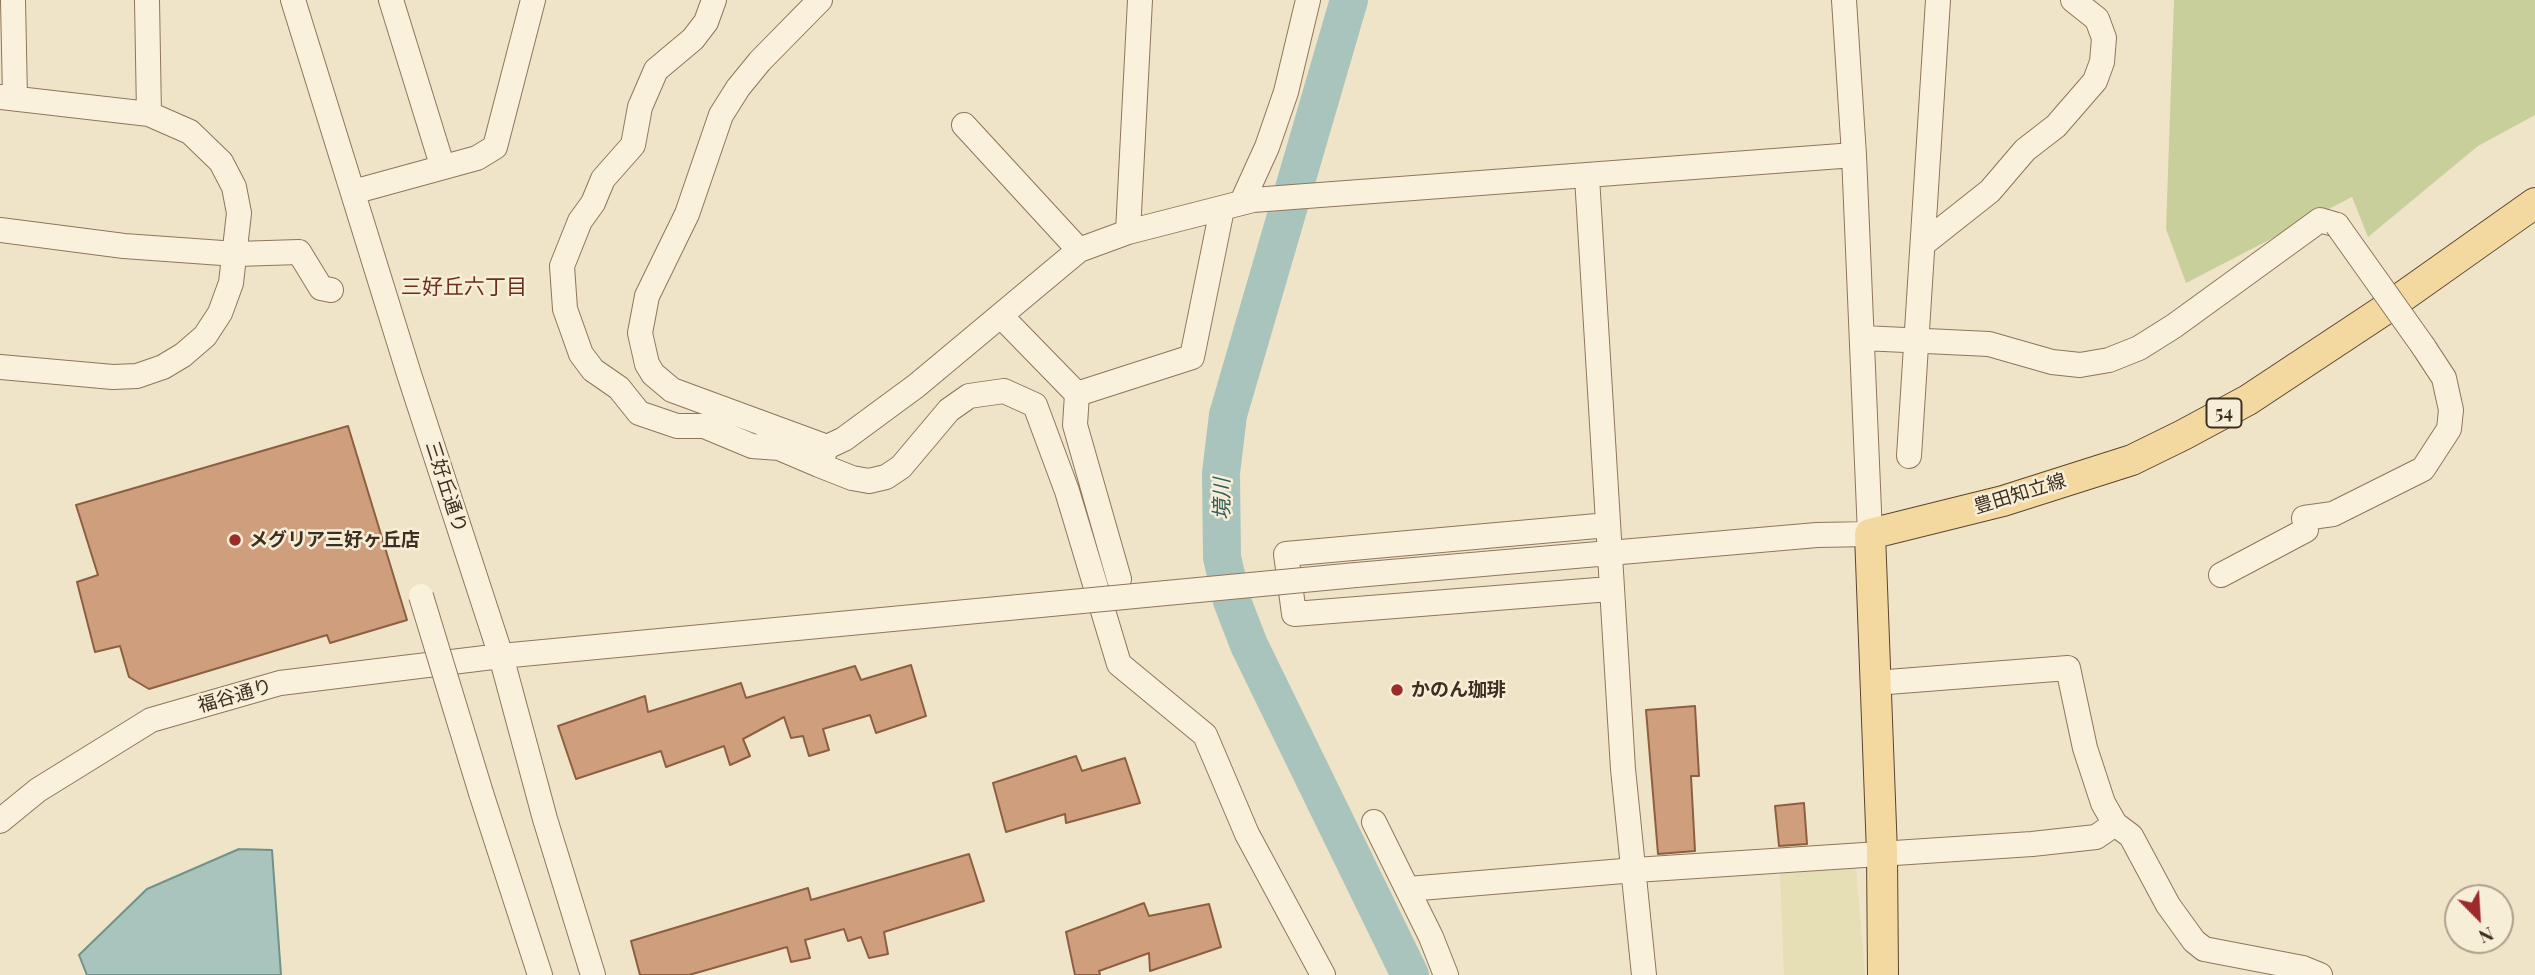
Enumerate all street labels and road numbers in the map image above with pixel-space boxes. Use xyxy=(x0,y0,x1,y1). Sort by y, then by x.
road number: 54 xyxy=(2206,398,2242,428)
street label: 三好丘通り xyxy=(420,438,472,536)
street label: 豊田知立線 xyxy=(1971,469,2069,519)
street label: 福谷通り xyxy=(195,675,275,717)

